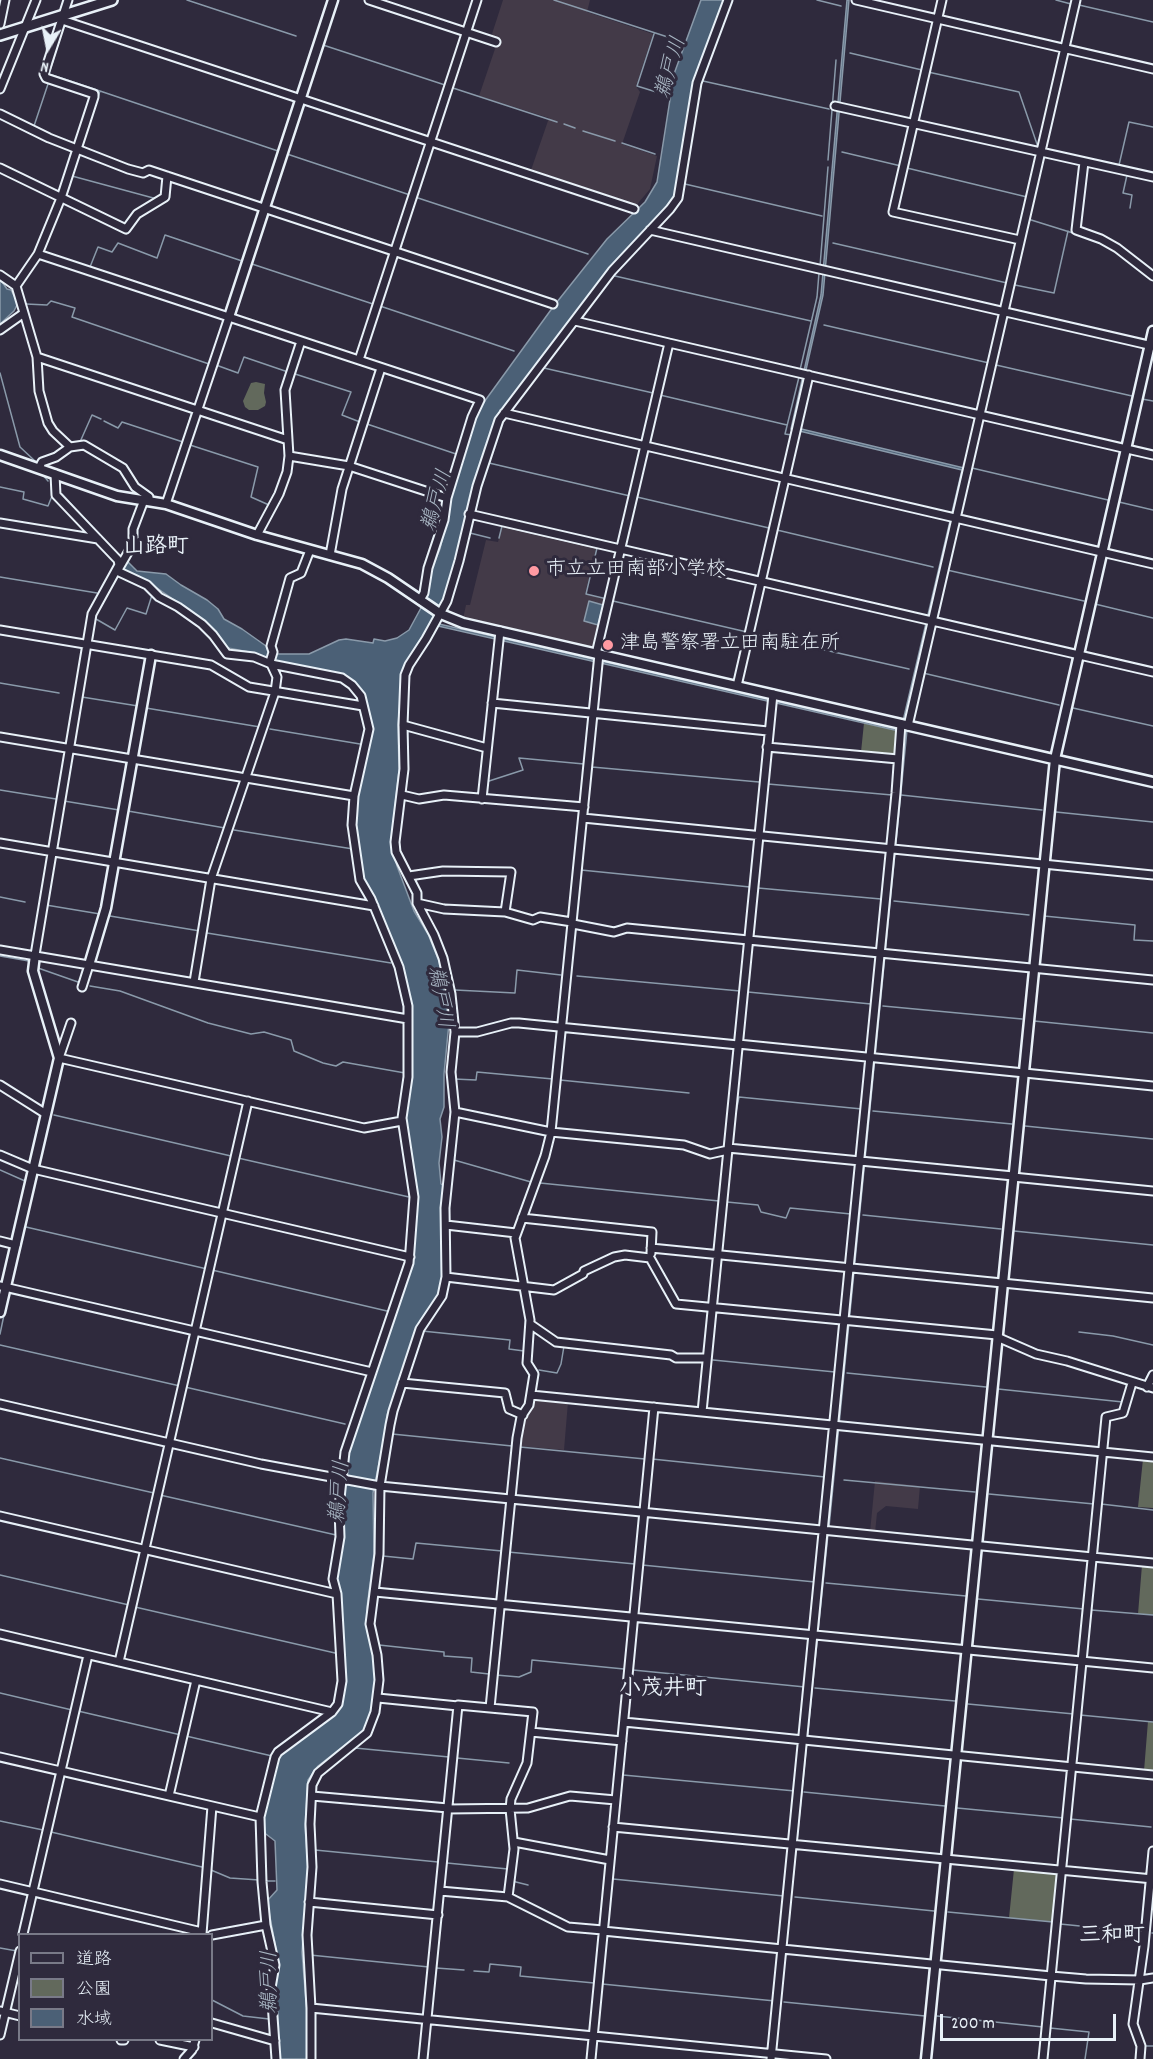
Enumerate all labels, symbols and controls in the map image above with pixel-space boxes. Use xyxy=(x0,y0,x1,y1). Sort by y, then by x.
north arrow xyxy=(18,18,78,78)
water label: 鵜戸川 xyxy=(652,34,694,102)
text: N xyxy=(39,54,51,78)
water label: 鵜戸川 xyxy=(418,467,460,535)
district label: 山路町 xyxy=(123,536,189,562)
place label: 市立立田南部小学校 xyxy=(546,559,726,583)
marker: 市立立田南部小学校 xyxy=(527,564,541,578)
place label: 津島警察署立田南駐在所 xyxy=(620,633,840,657)
marker: 津島警察署立田南駐在所 xyxy=(601,638,615,652)
water label: 鵜戸川 xyxy=(420,965,456,1031)
water label: 鵜戸川 xyxy=(327,1460,357,1524)
district label: 小茂井町 xyxy=(619,1678,707,1704)
district label: 三和町 xyxy=(1079,1925,1145,1951)
legend xyxy=(18,1933,213,2041)
text: 道路 xyxy=(76,1948,112,1973)
water label: 鵜戸川 xyxy=(259,1951,285,2013)
text: 公園 xyxy=(76,1978,112,2003)
scale bar xyxy=(943,2002,1118,2040)
text: 水域 xyxy=(76,2008,112,2033)
text: 200 m xyxy=(951,2012,995,2037)

